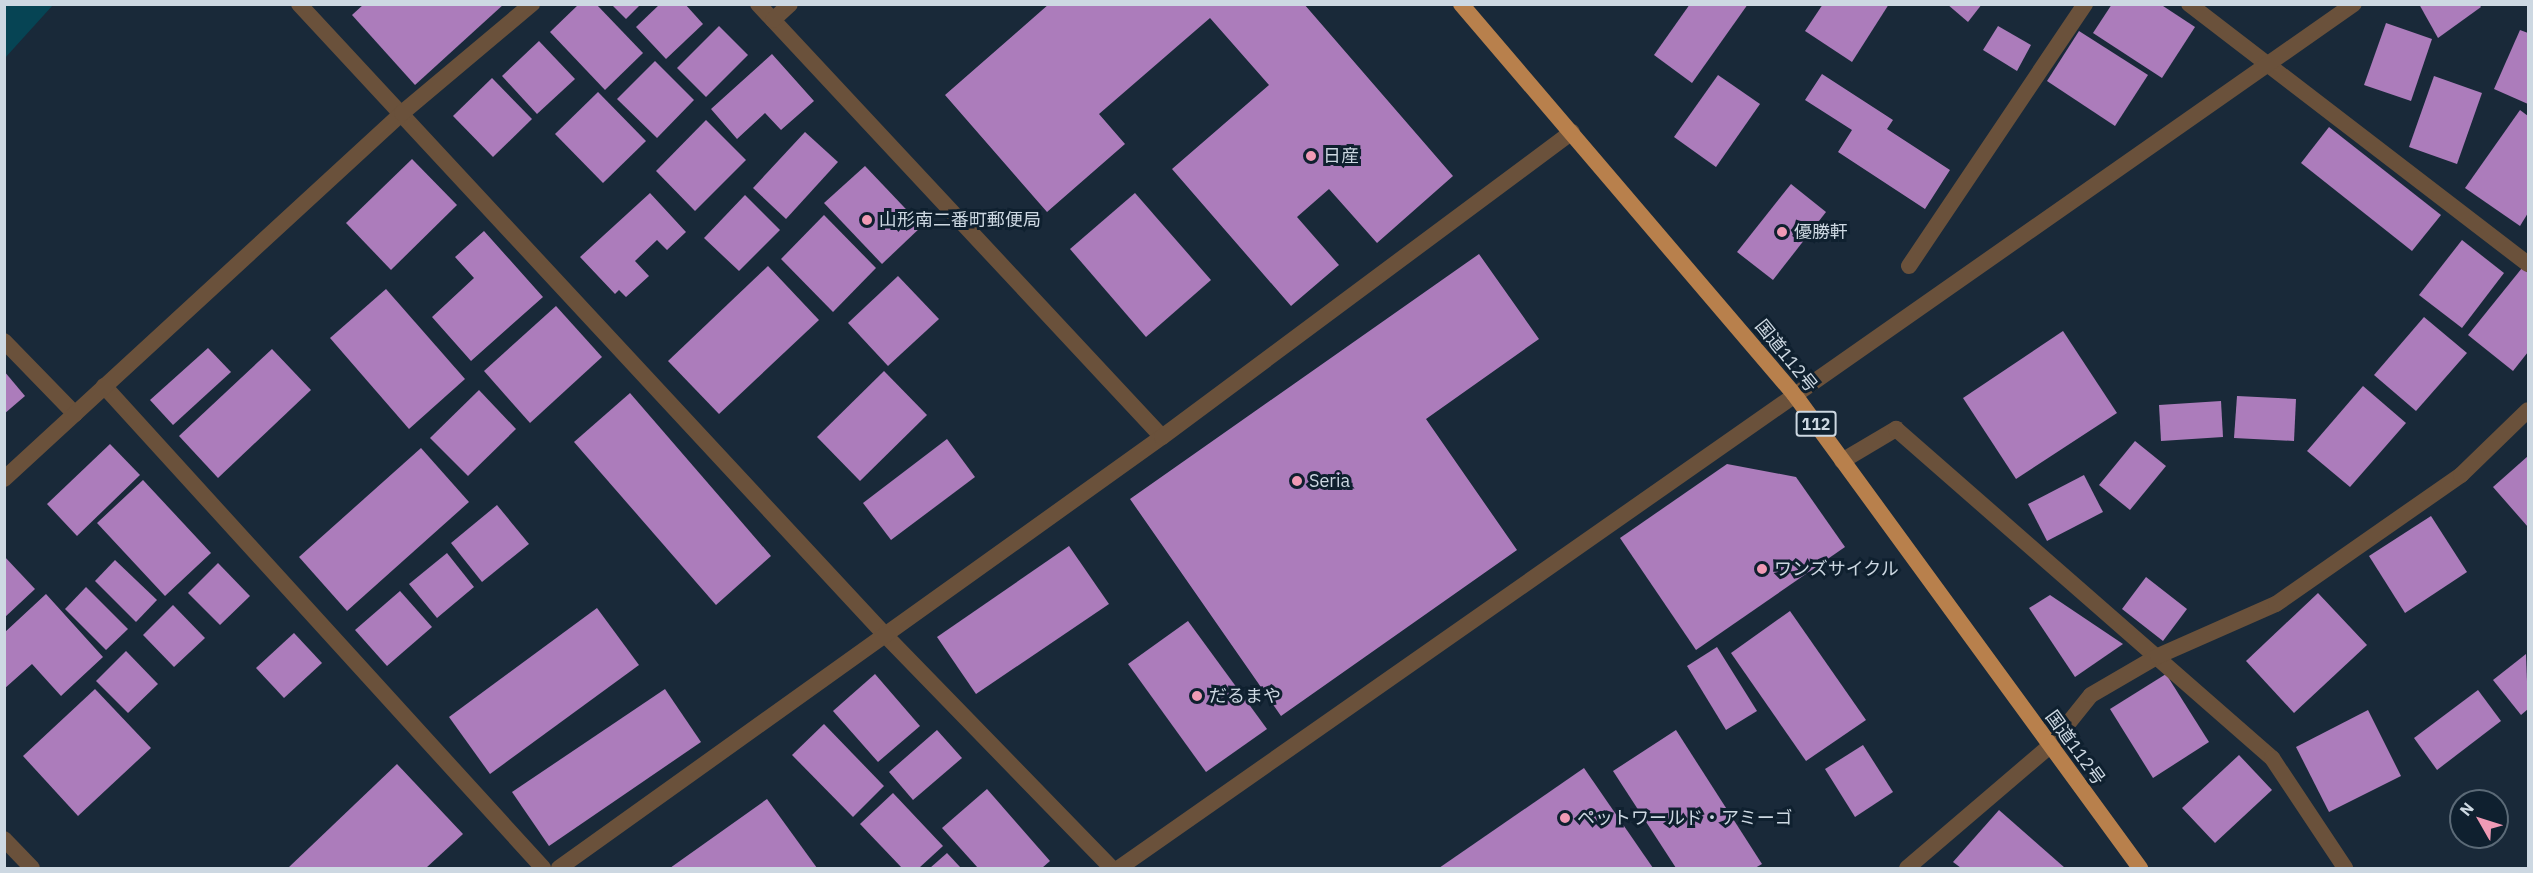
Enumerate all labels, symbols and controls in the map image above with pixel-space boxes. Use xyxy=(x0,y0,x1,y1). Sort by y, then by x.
place label: 日産 xyxy=(1323,145,1359,167)
marker: 日産 xyxy=(1304,149,1318,163)
place label: 山形南二番町郵便局 xyxy=(879,209,1041,231)
marker: 山形南二番町郵便局 xyxy=(860,213,874,227)
place label: 優勝軒 xyxy=(1794,221,1848,243)
marker: 優勝軒 xyxy=(1775,225,1789,239)
street label: 国道112号 xyxy=(1750,316,1822,396)
road number: 112 xyxy=(1795,411,1837,437)
place label: Seria xyxy=(1309,470,1350,492)
marker: Seria xyxy=(1290,474,1304,488)
place label: ワンズサイクル xyxy=(1774,558,1900,580)
marker: ワンズサイクル xyxy=(1755,562,1769,576)
place label: だるまや xyxy=(1209,685,1281,707)
marker: だるまや xyxy=(1190,689,1204,703)
street label: 国道112号 xyxy=(2041,707,2109,789)
north arrow xyxy=(2449,789,2509,849)
text: N xyxy=(2455,798,2478,820)
place label: ペットワールド・アミーゴ xyxy=(1577,807,1793,829)
marker: ペットワールド・アミーゴ xyxy=(1558,811,1572,825)

